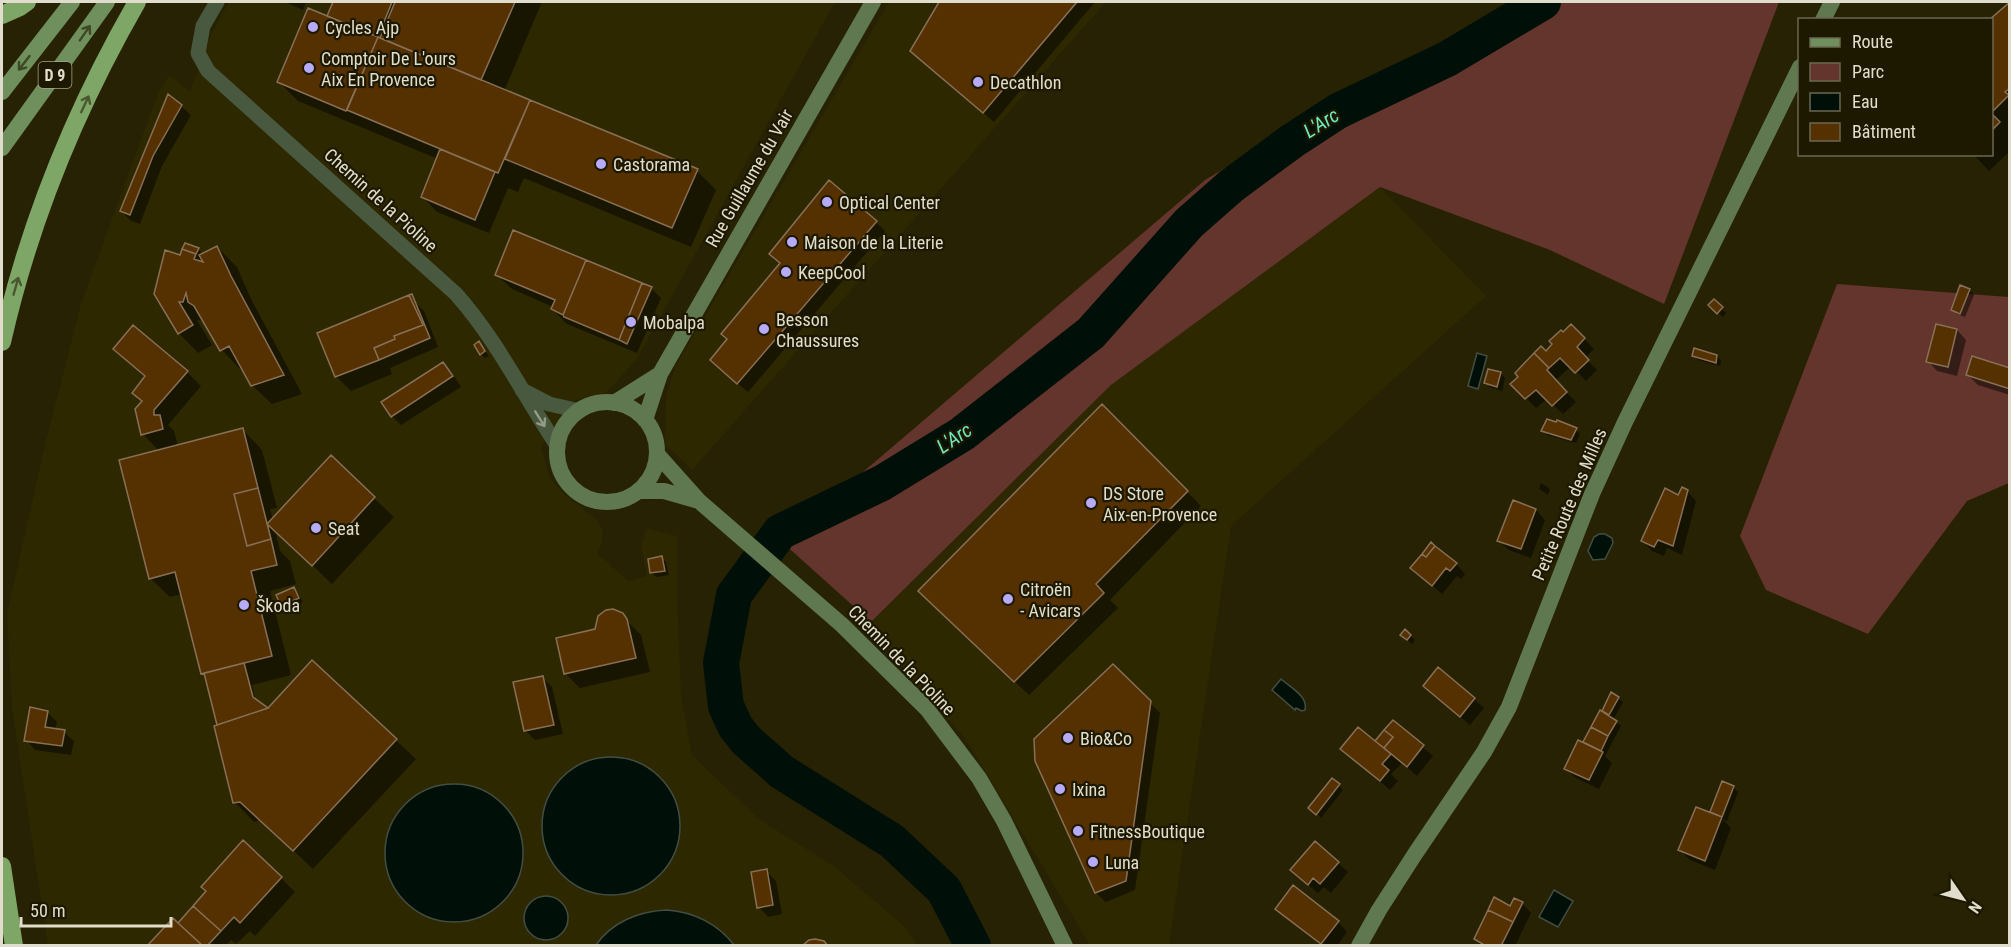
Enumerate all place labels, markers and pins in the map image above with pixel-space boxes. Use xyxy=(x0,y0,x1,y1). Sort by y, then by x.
place label: Cycles Ajp xyxy=(325,17,399,38)
marker: Cycles Ajp xyxy=(306,20,320,34)
place label: Comptoir De L'ours Aix En Provence xyxy=(321,48,456,90)
marker: Comptoir De L'ours Aix En Provence xyxy=(302,61,316,75)
place label: Decathlon xyxy=(990,72,1062,93)
marker: Decathlon xyxy=(971,75,985,89)
place label: Castorama xyxy=(613,154,690,175)
marker: Castorama xyxy=(594,157,608,171)
place label: Optical Center xyxy=(839,192,940,213)
marker: Optical Center xyxy=(820,195,834,209)
place label: Maison de la Literie xyxy=(804,232,943,253)
marker: Maison de la Literie xyxy=(785,235,799,249)
place label: KeepCool xyxy=(798,262,866,283)
marker: KeepCool xyxy=(779,265,793,279)
place label: Besson Chaussures xyxy=(776,309,859,351)
place label: Mobalpa xyxy=(643,312,705,333)
marker: Mobalpa xyxy=(624,315,638,329)
marker: Besson Chaussures xyxy=(757,322,771,336)
place label: DS Store Aix-en-Provence xyxy=(1103,483,1217,525)
marker: DS Store Aix-en-Provence xyxy=(1084,496,1098,510)
place label: Seat xyxy=(328,518,360,539)
marker: Seat xyxy=(309,521,323,535)
place label: Citroën - Avicars xyxy=(1020,579,1081,621)
marker: Citroën - Avicars xyxy=(1001,592,1015,606)
place label: Škoda xyxy=(256,595,300,616)
marker: Škoda xyxy=(237,598,251,612)
place label: Bio&Co xyxy=(1080,728,1132,749)
marker: Bio&Co xyxy=(1061,731,1075,745)
place label: Ixina xyxy=(1072,779,1106,800)
marker: Ixina xyxy=(1053,782,1067,796)
place label: FitnessBoutique xyxy=(1090,821,1205,842)
marker: FitnessBoutique xyxy=(1071,824,1085,838)
place label: Luna xyxy=(1105,852,1139,873)
marker: Luna xyxy=(1086,855,1100,869)

